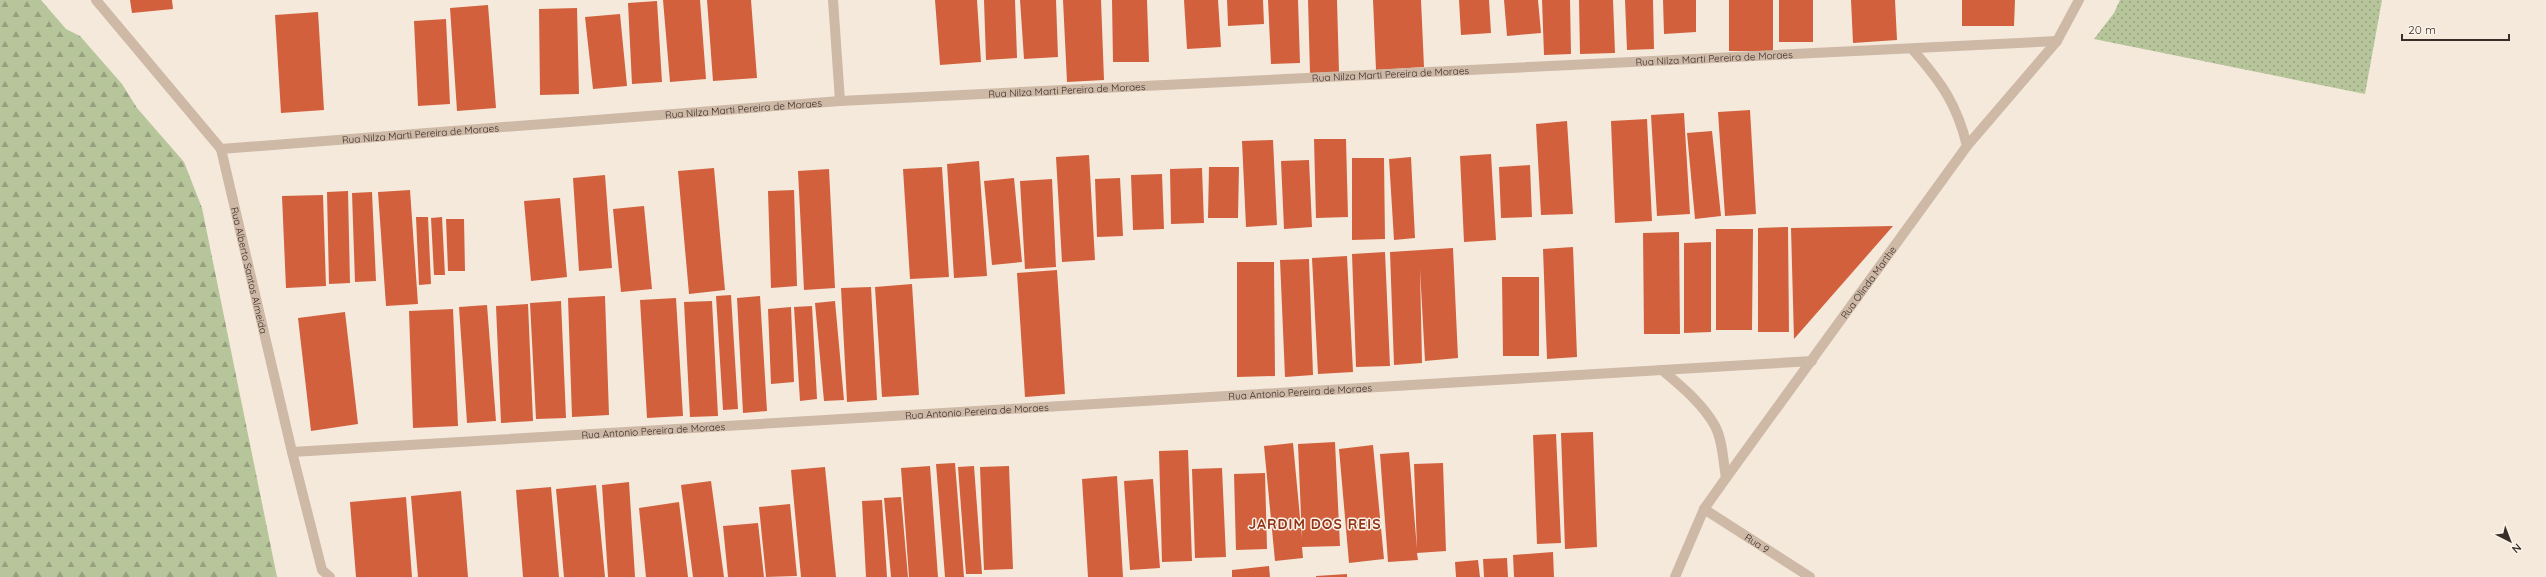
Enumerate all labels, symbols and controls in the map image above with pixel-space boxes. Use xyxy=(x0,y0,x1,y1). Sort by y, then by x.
scale bar xyxy=(2402,16,2509,42)
text: 20 m xyxy=(2408,22,2436,37)
street label: Rua Nilza Marti Pereira de Moraes xyxy=(1635,48,1793,68)
street label: Rua Nilza Marti Pereira de Moraes xyxy=(1312,63,1470,84)
street label: Rua Nilza Marti Pereira de Moraes xyxy=(988,79,1146,100)
street label: Rua Nilza Marti Pereira de Moraes xyxy=(664,96,823,121)
street label: Rua Nilza Marti Pereira de Moraes xyxy=(341,121,500,146)
street label: Rua Alberto Santos Almeida xyxy=(228,206,271,335)
street label: Rua Olinda Marthe xyxy=(1837,243,1899,321)
street label: Rua Antonio Pereira de Moraes xyxy=(1228,381,1373,402)
street label: Rua Antonio Pereira de Moraes xyxy=(905,400,1049,422)
street label: Rua Antonio Pereira de Moraes xyxy=(581,420,726,441)
district label: JARDIM DOS REIS xyxy=(1248,515,1382,533)
north arrow xyxy=(2490,521,2530,561)
street label: Rua 9 xyxy=(1742,530,1772,556)
text: N xyxy=(2509,541,2524,556)

